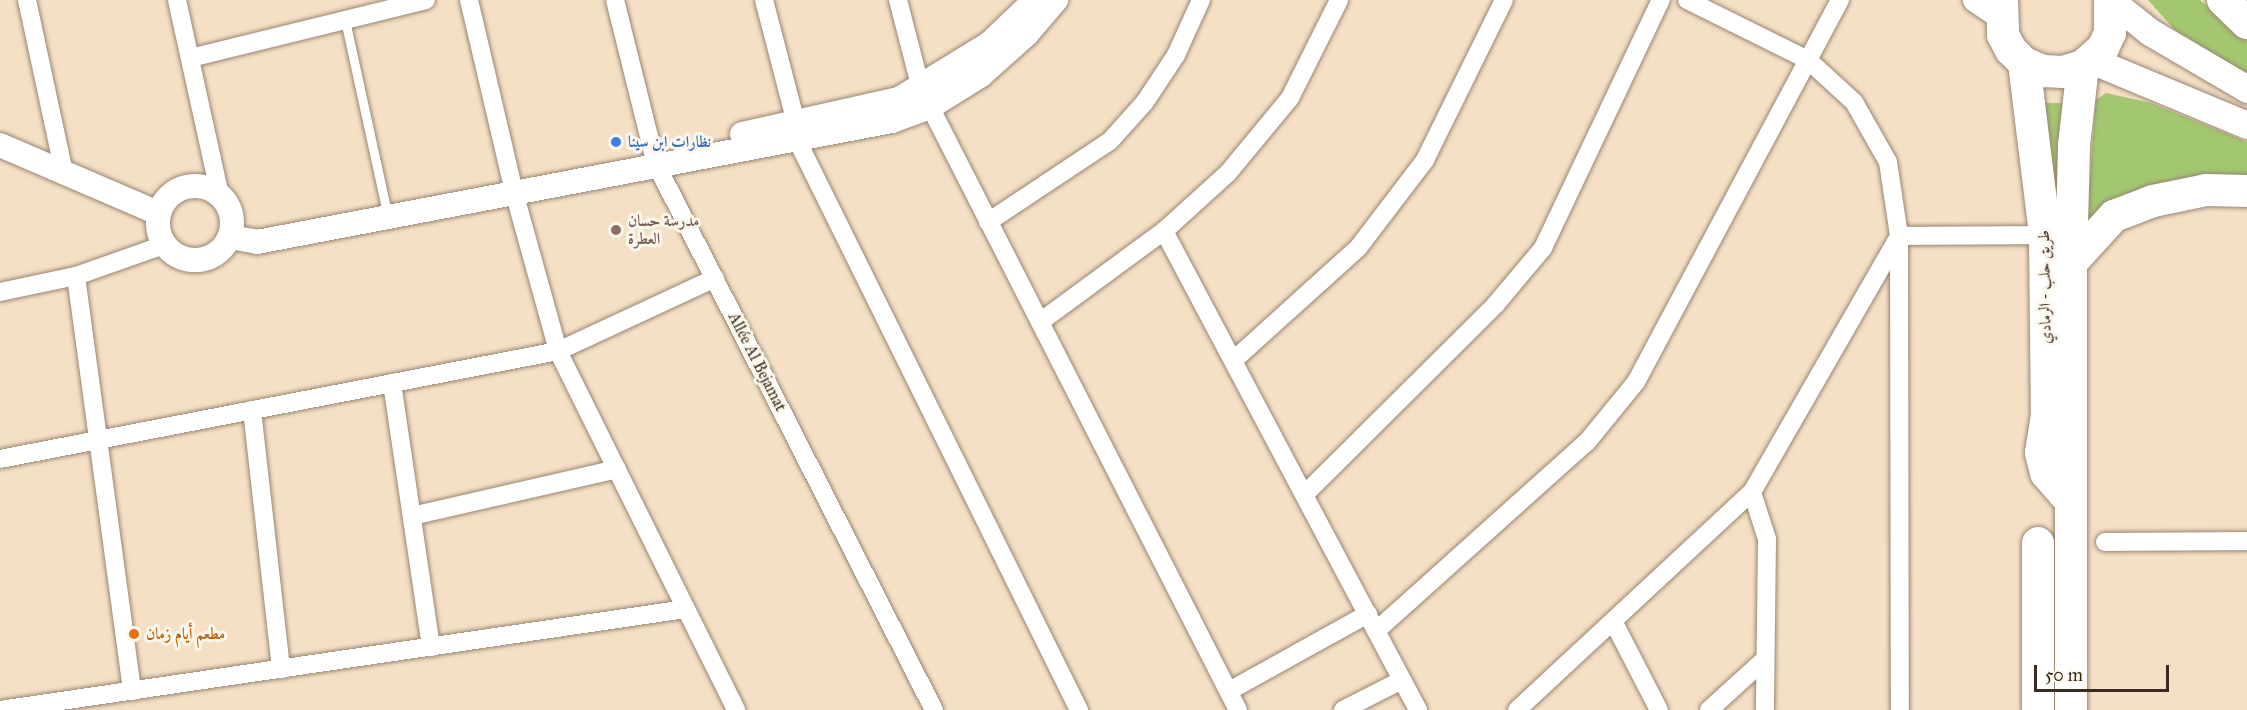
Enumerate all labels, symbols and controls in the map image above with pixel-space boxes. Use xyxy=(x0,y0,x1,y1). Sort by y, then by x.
place label: نظارات ابن سينا xyxy=(628,132,711,152)
marker: نظارات ابن سينا xyxy=(609,135,623,149)
place label: مدرسة حسان العطرة xyxy=(628,211,699,249)
marker: مدرسة حسان العطرة xyxy=(609,223,623,237)
street label: طريق حلب - الرمادي xyxy=(2034,230,2056,344)
street label: Allée Al Bejamat xyxy=(724,309,790,415)
place label: مطعم أيام زمان xyxy=(146,624,225,644)
marker: مطعم أيام زمان xyxy=(127,627,141,641)
scale bar xyxy=(2037,653,2172,691)
text: 50 m xyxy=(2045,664,2083,686)

